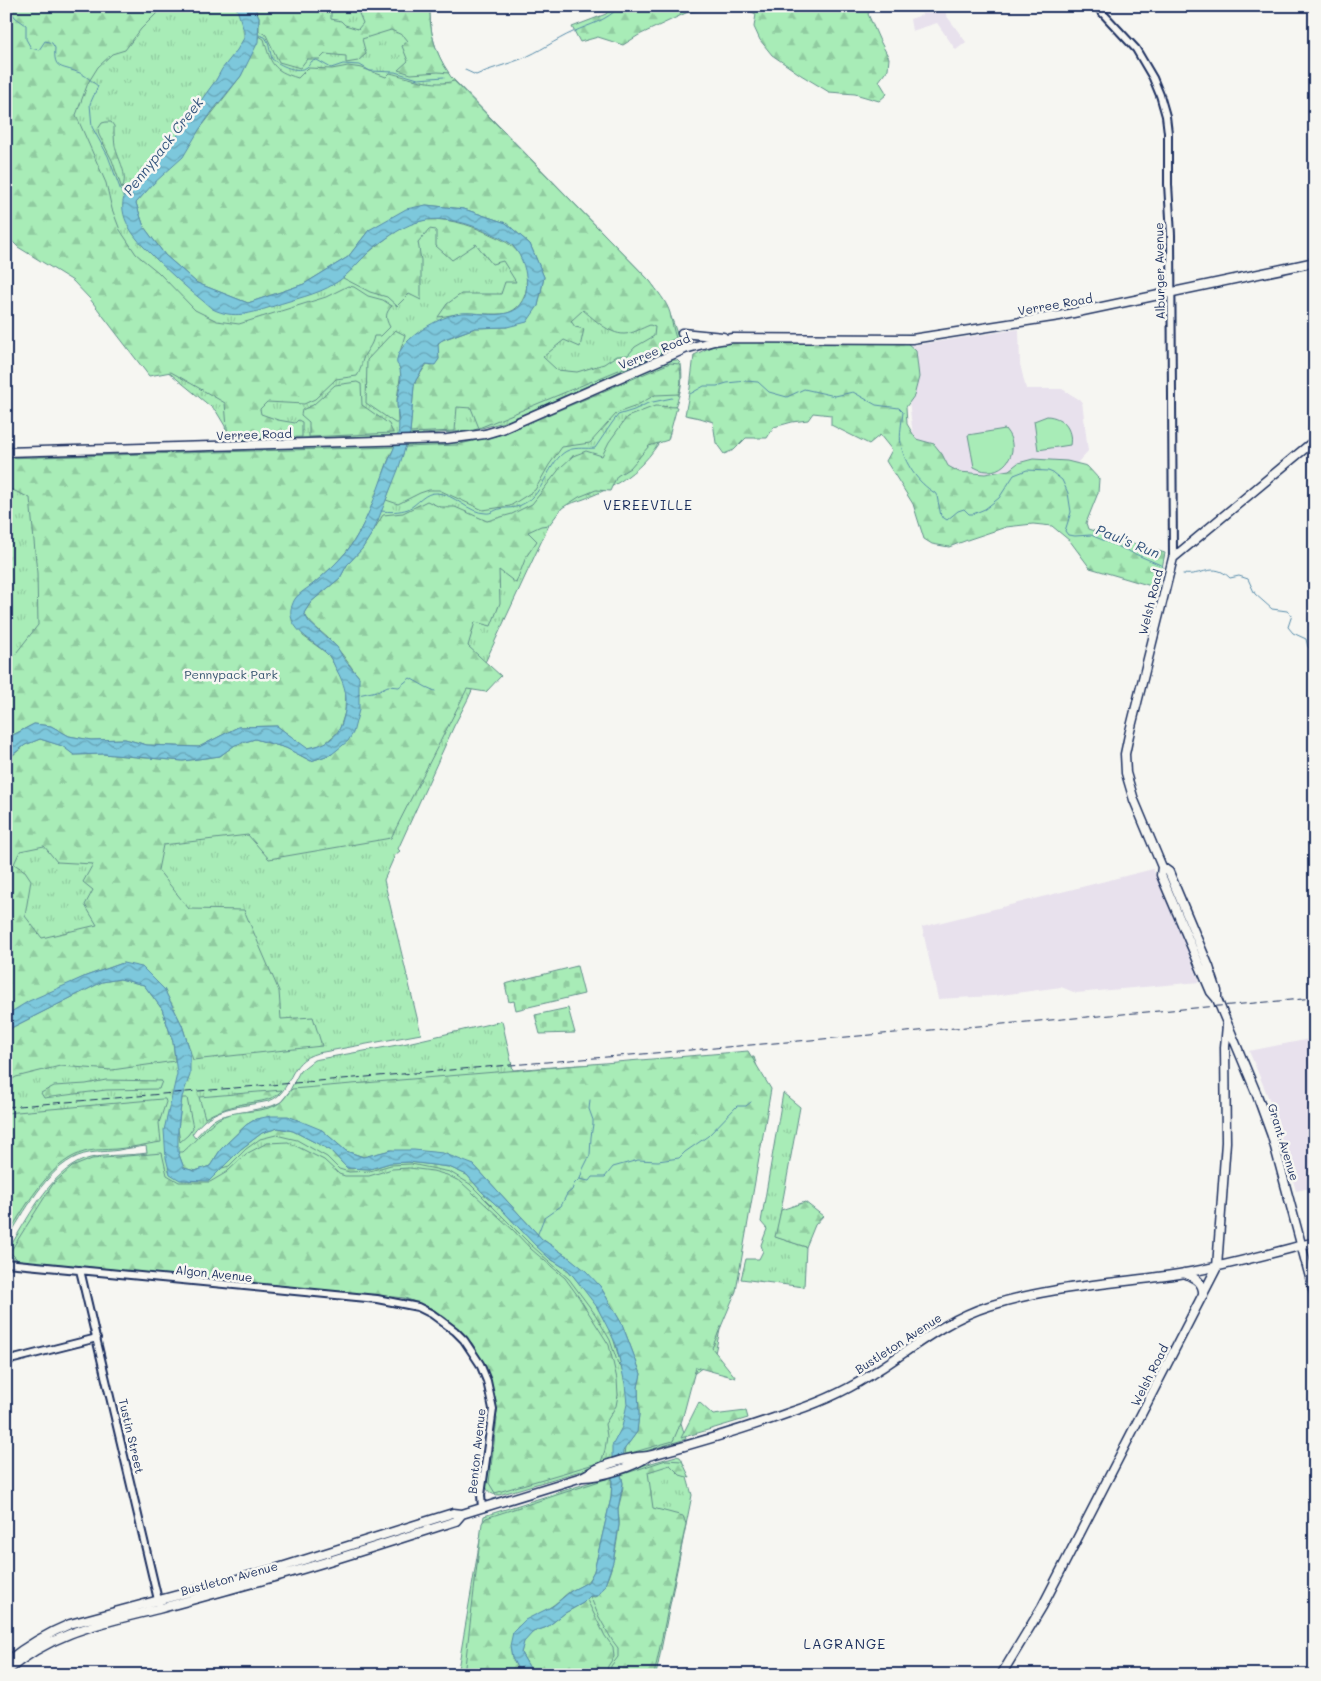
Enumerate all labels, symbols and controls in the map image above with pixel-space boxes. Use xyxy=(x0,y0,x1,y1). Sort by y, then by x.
water label: Pennypack Creek xyxy=(119,93,208,199)
street label: Alburger Avenue xyxy=(1150,222,1168,320)
street label: Verree Road xyxy=(1016,289,1094,318)
street label: Verree Road xyxy=(616,329,692,373)
street label: Verree Road xyxy=(216,425,293,443)
district label: VEREEVILLE xyxy=(603,495,693,514)
water label: Paul's Run xyxy=(1093,520,1163,562)
street label: Welsh Road xyxy=(1134,567,1166,637)
park label: Pennypack Park xyxy=(184,666,278,682)
street label: Grant Avenue xyxy=(1265,1102,1303,1182)
street label: Algon Avenue xyxy=(175,1261,253,1285)
street label: Bustleton Avenue xyxy=(852,1309,944,1377)
street label: Welsh Road xyxy=(1127,1341,1172,1409)
street label: Tustin Street xyxy=(116,1397,148,1475)
street label: Benton Avenue xyxy=(464,1407,488,1495)
street label: Bustleton Avenue xyxy=(179,1557,279,1599)
district label: LAGRANGE xyxy=(804,1634,886,1653)

